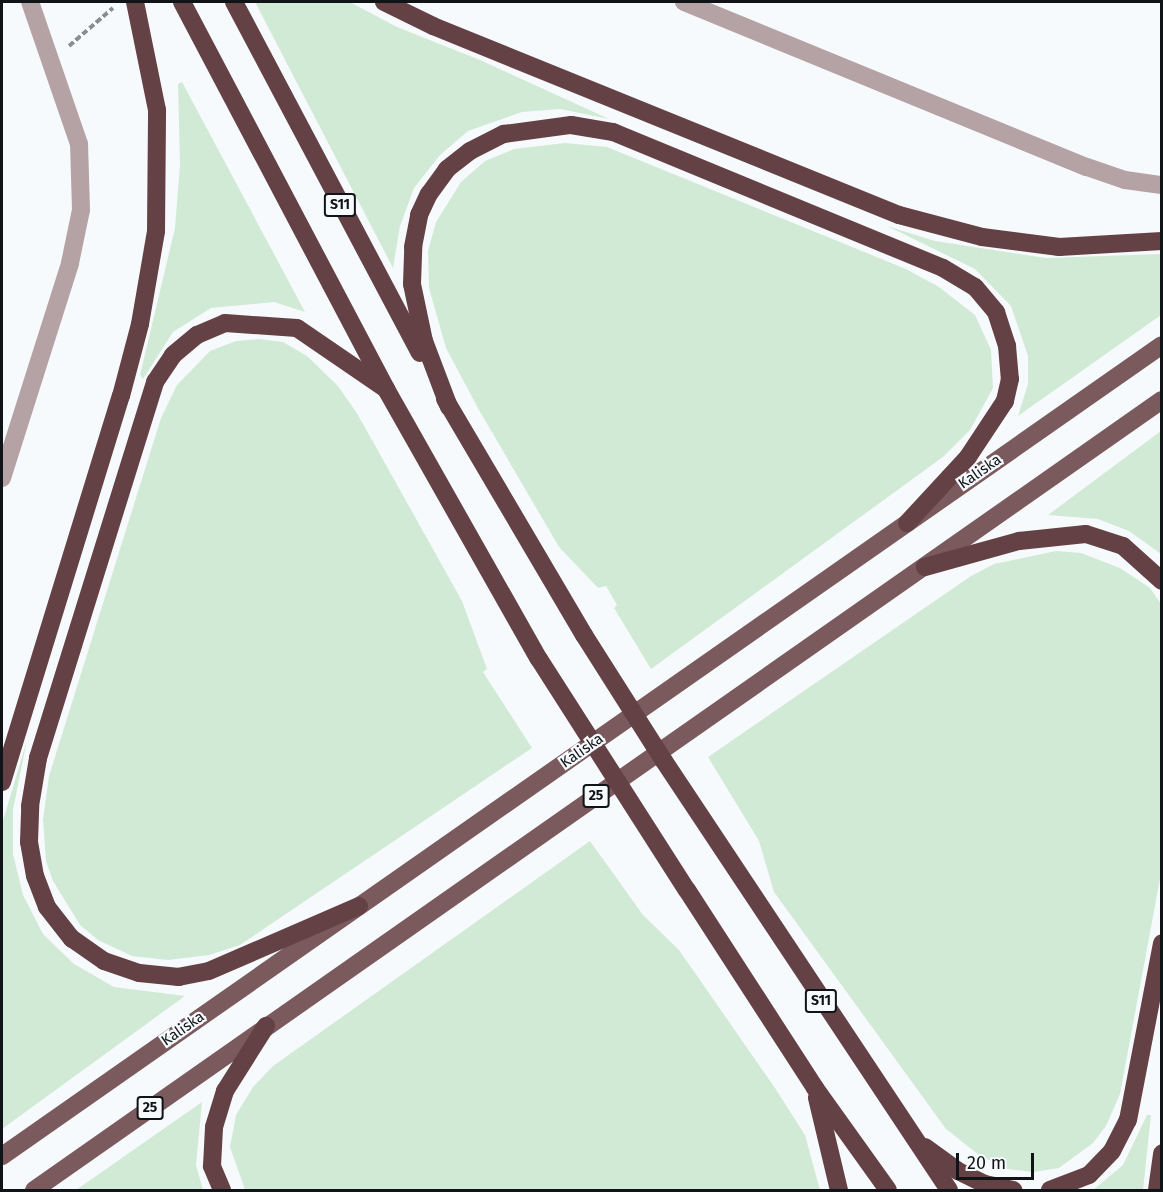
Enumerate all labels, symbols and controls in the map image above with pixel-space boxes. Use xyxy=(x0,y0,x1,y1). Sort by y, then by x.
road number: S11 xyxy=(324,194,356,216)
street label: Kaliska xyxy=(955,451,1005,493)
street label: Kaliska xyxy=(557,730,607,772)
road number: 25 xyxy=(582,785,610,807)
road number: S11 xyxy=(804,990,838,1012)
street label: Kaliska xyxy=(158,1008,208,1050)
road number: 25 xyxy=(136,1097,164,1119)
scale bar xyxy=(959,1141,1037,1179)
text: 20 m xyxy=(967,1152,1006,1174)

